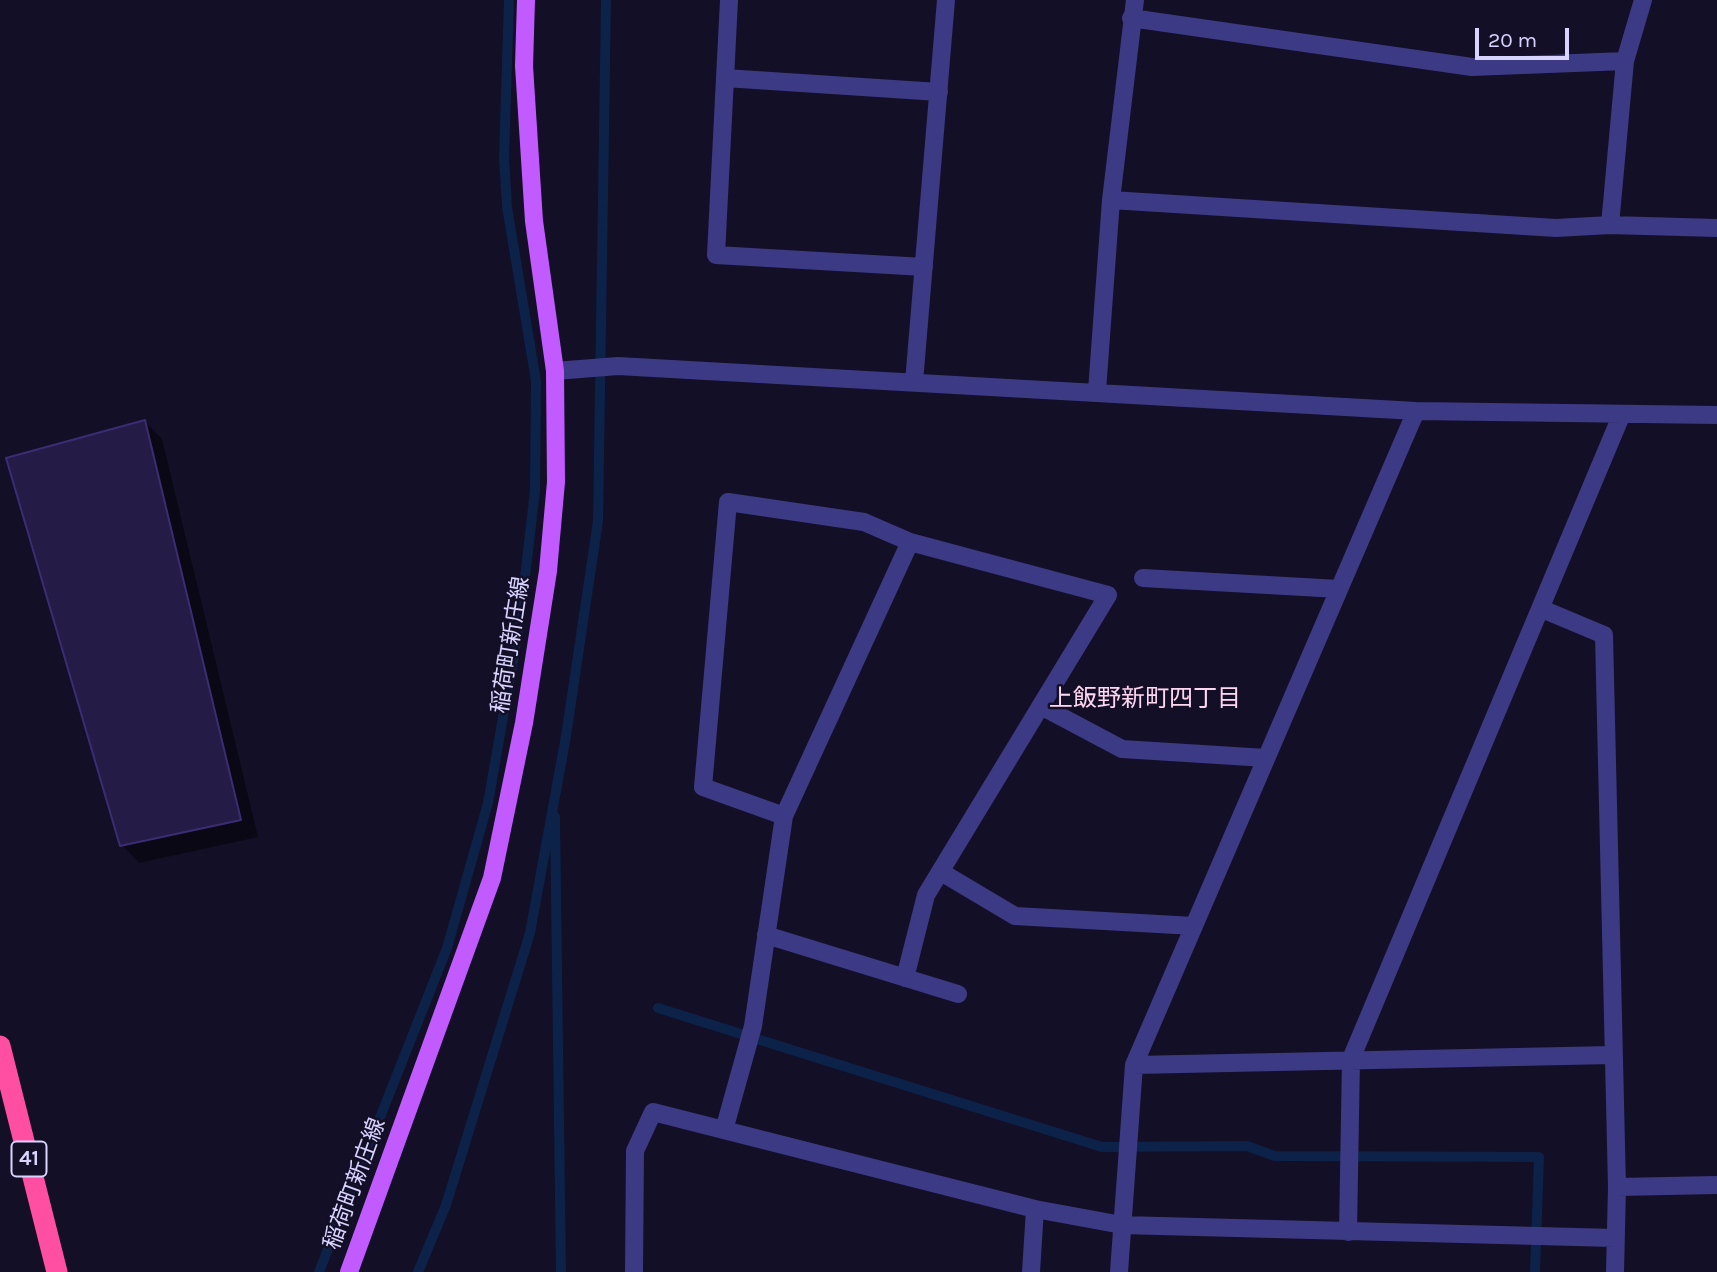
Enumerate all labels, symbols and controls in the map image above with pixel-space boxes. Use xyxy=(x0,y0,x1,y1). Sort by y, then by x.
scale bar xyxy=(1479,14,1574,58)
text: 20 m xyxy=(1488,28,1537,52)
street label: 稲荷町新庄線 xyxy=(487,575,535,715)
district label: 上飯野新町四丁目 xyxy=(1049,685,1241,713)
street label: 稲荷町新庄線 xyxy=(318,1114,392,1254)
road number: 41 xyxy=(12,1142,46,1176)

